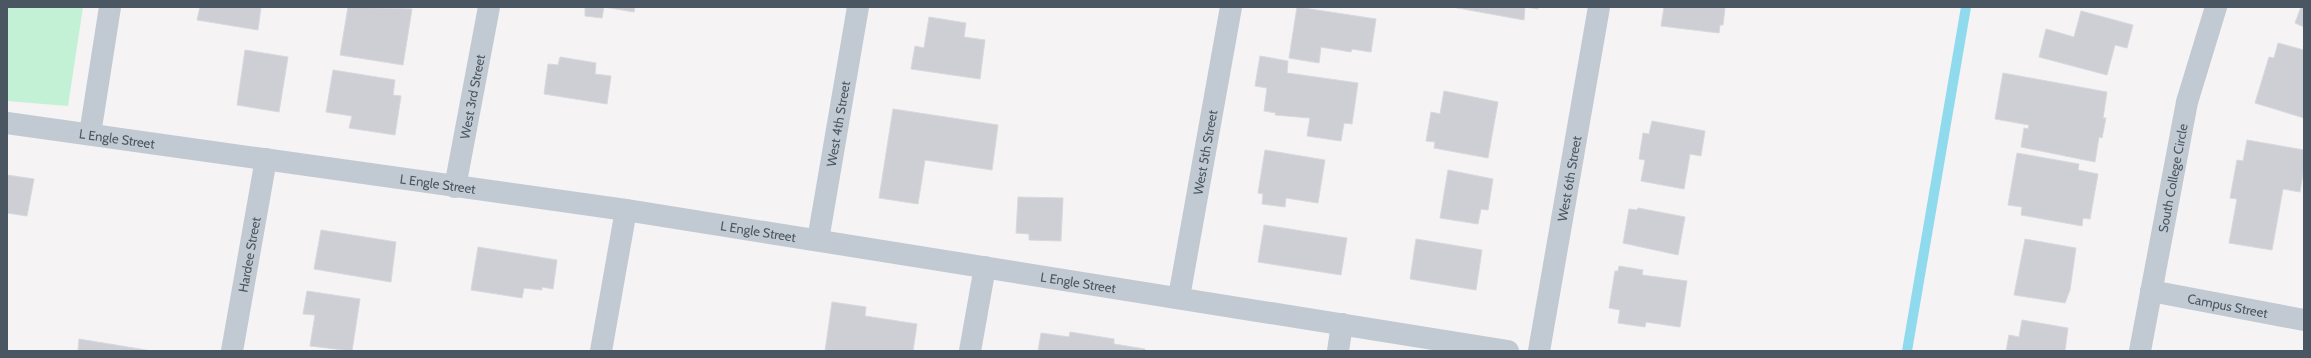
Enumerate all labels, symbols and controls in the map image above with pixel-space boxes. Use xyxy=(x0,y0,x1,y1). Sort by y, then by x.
street label: West 3rd Street xyxy=(456,52,488,140)
street label: West 4th Street xyxy=(823,79,853,168)
street label: West 5th Street xyxy=(1189,108,1221,196)
street label: South College Circle xyxy=(2155,122,2191,234)
street label: L Engle Street xyxy=(78,125,156,152)
street label: West 6th Street xyxy=(1554,134,1584,223)
street label: L Engle Street xyxy=(399,170,477,197)
street label: Hardee Street xyxy=(235,215,264,293)
street label: L Engle Street xyxy=(719,217,798,245)
street label: L Engle Street xyxy=(1039,268,1118,296)
street label: Campus Street xyxy=(2186,290,2270,321)

